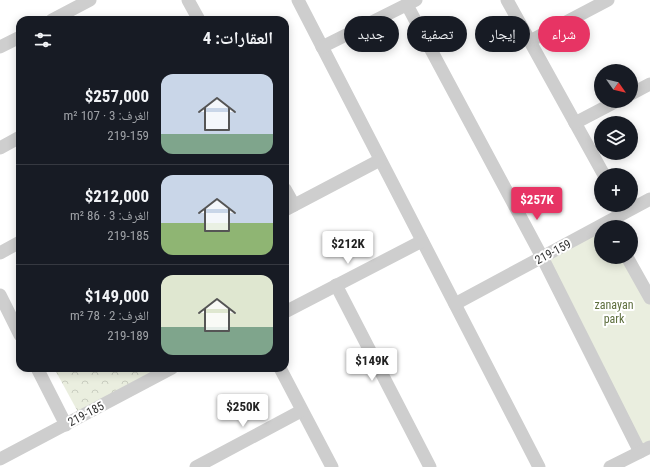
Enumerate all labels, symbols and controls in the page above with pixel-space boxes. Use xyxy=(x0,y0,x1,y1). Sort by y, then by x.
chip: جديد xyxy=(344,16,399,52)
chip: تصفية xyxy=(407,16,467,52)
chip: إيجار xyxy=(475,16,530,52)
chip: شراء xyxy=(538,16,590,52)
text: العقارات: 4 xyxy=(203,28,273,48)
icon: filters xyxy=(32,29,54,51)
north arrow xyxy=(594,64,638,108)
map controls xyxy=(594,64,638,264)
text: $257,000 xyxy=(85,86,149,106)
icon: home xyxy=(193,90,241,138)
text: الغرف: 3 · 107 m² xyxy=(64,108,149,123)
button: layers xyxy=(594,116,638,160)
text: 219-159 xyxy=(107,128,149,143)
button: + xyxy=(594,168,638,212)
text: $212,000 xyxy=(85,186,149,206)
pin: $257K xyxy=(509,187,565,221)
icon: home xyxy=(193,191,241,239)
text: $257K xyxy=(520,192,554,207)
text: الغرف: 3 · 86 m² xyxy=(70,208,149,223)
button: − xyxy=(594,220,638,264)
text: 219-185 xyxy=(107,228,149,243)
pin: $212K xyxy=(320,231,376,265)
text: $212K xyxy=(331,236,365,251)
street label: 219-159 xyxy=(533,237,573,267)
text: $149,000 xyxy=(85,286,149,306)
icon: home xyxy=(193,291,241,339)
park label: zanayan park xyxy=(595,298,634,326)
text: الغرف: 2 · 78 m² xyxy=(70,308,149,323)
text: 219-189 xyxy=(107,328,149,343)
pin: $149K xyxy=(344,348,400,382)
text: $149K xyxy=(355,353,389,368)
pin: $250K xyxy=(215,394,271,428)
street label: 219-185 xyxy=(66,399,106,429)
text: $250K xyxy=(226,399,260,414)

